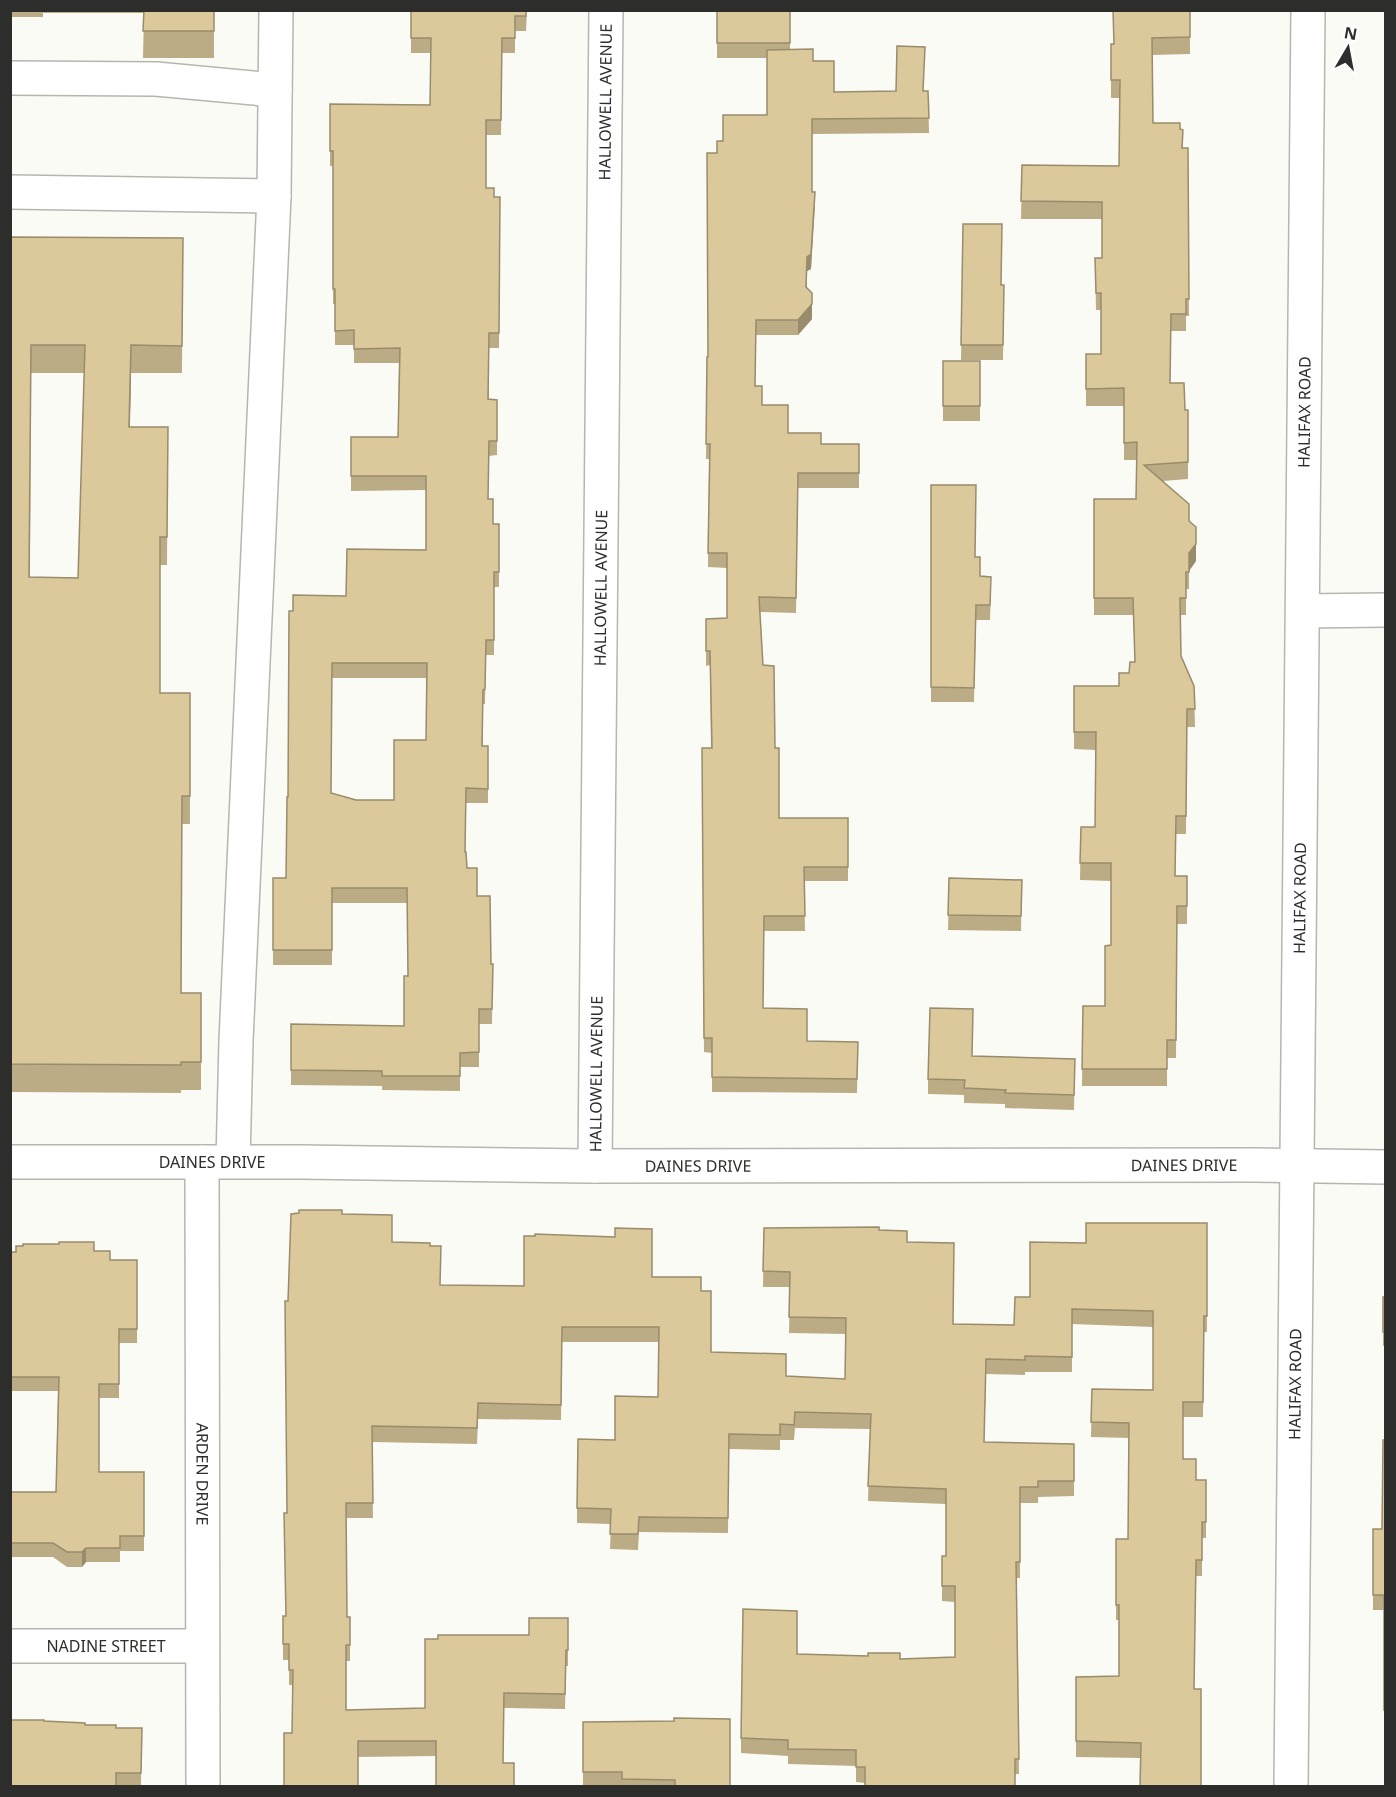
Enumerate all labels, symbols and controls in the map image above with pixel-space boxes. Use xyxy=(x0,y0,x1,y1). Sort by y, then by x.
north arrow xyxy=(1318,18,1378,78)
text: N xyxy=(1342,21,1359,45)
street label: HALLOWELL AVENUE xyxy=(593,24,617,180)
street label: HALIFAX ROAD xyxy=(1293,356,1316,468)
street label: HALLOWELL AVENUE xyxy=(589,510,612,666)
street label: HALIFAX ROAD xyxy=(1288,842,1311,954)
street label: HALLOWELL AVENUE xyxy=(584,996,608,1152)
street label: DAINES DRIVE xyxy=(159,1151,265,1173)
street label: DAINES DRIVE xyxy=(1131,1154,1237,1176)
street label: DAINES DRIVE xyxy=(645,1155,751,1177)
street label: HALIFAX ROAD xyxy=(1283,1328,1306,1440)
street label: ARDEN DRIVE xyxy=(191,1423,214,1525)
street label: NADINE STREET xyxy=(46,1635,166,1657)

